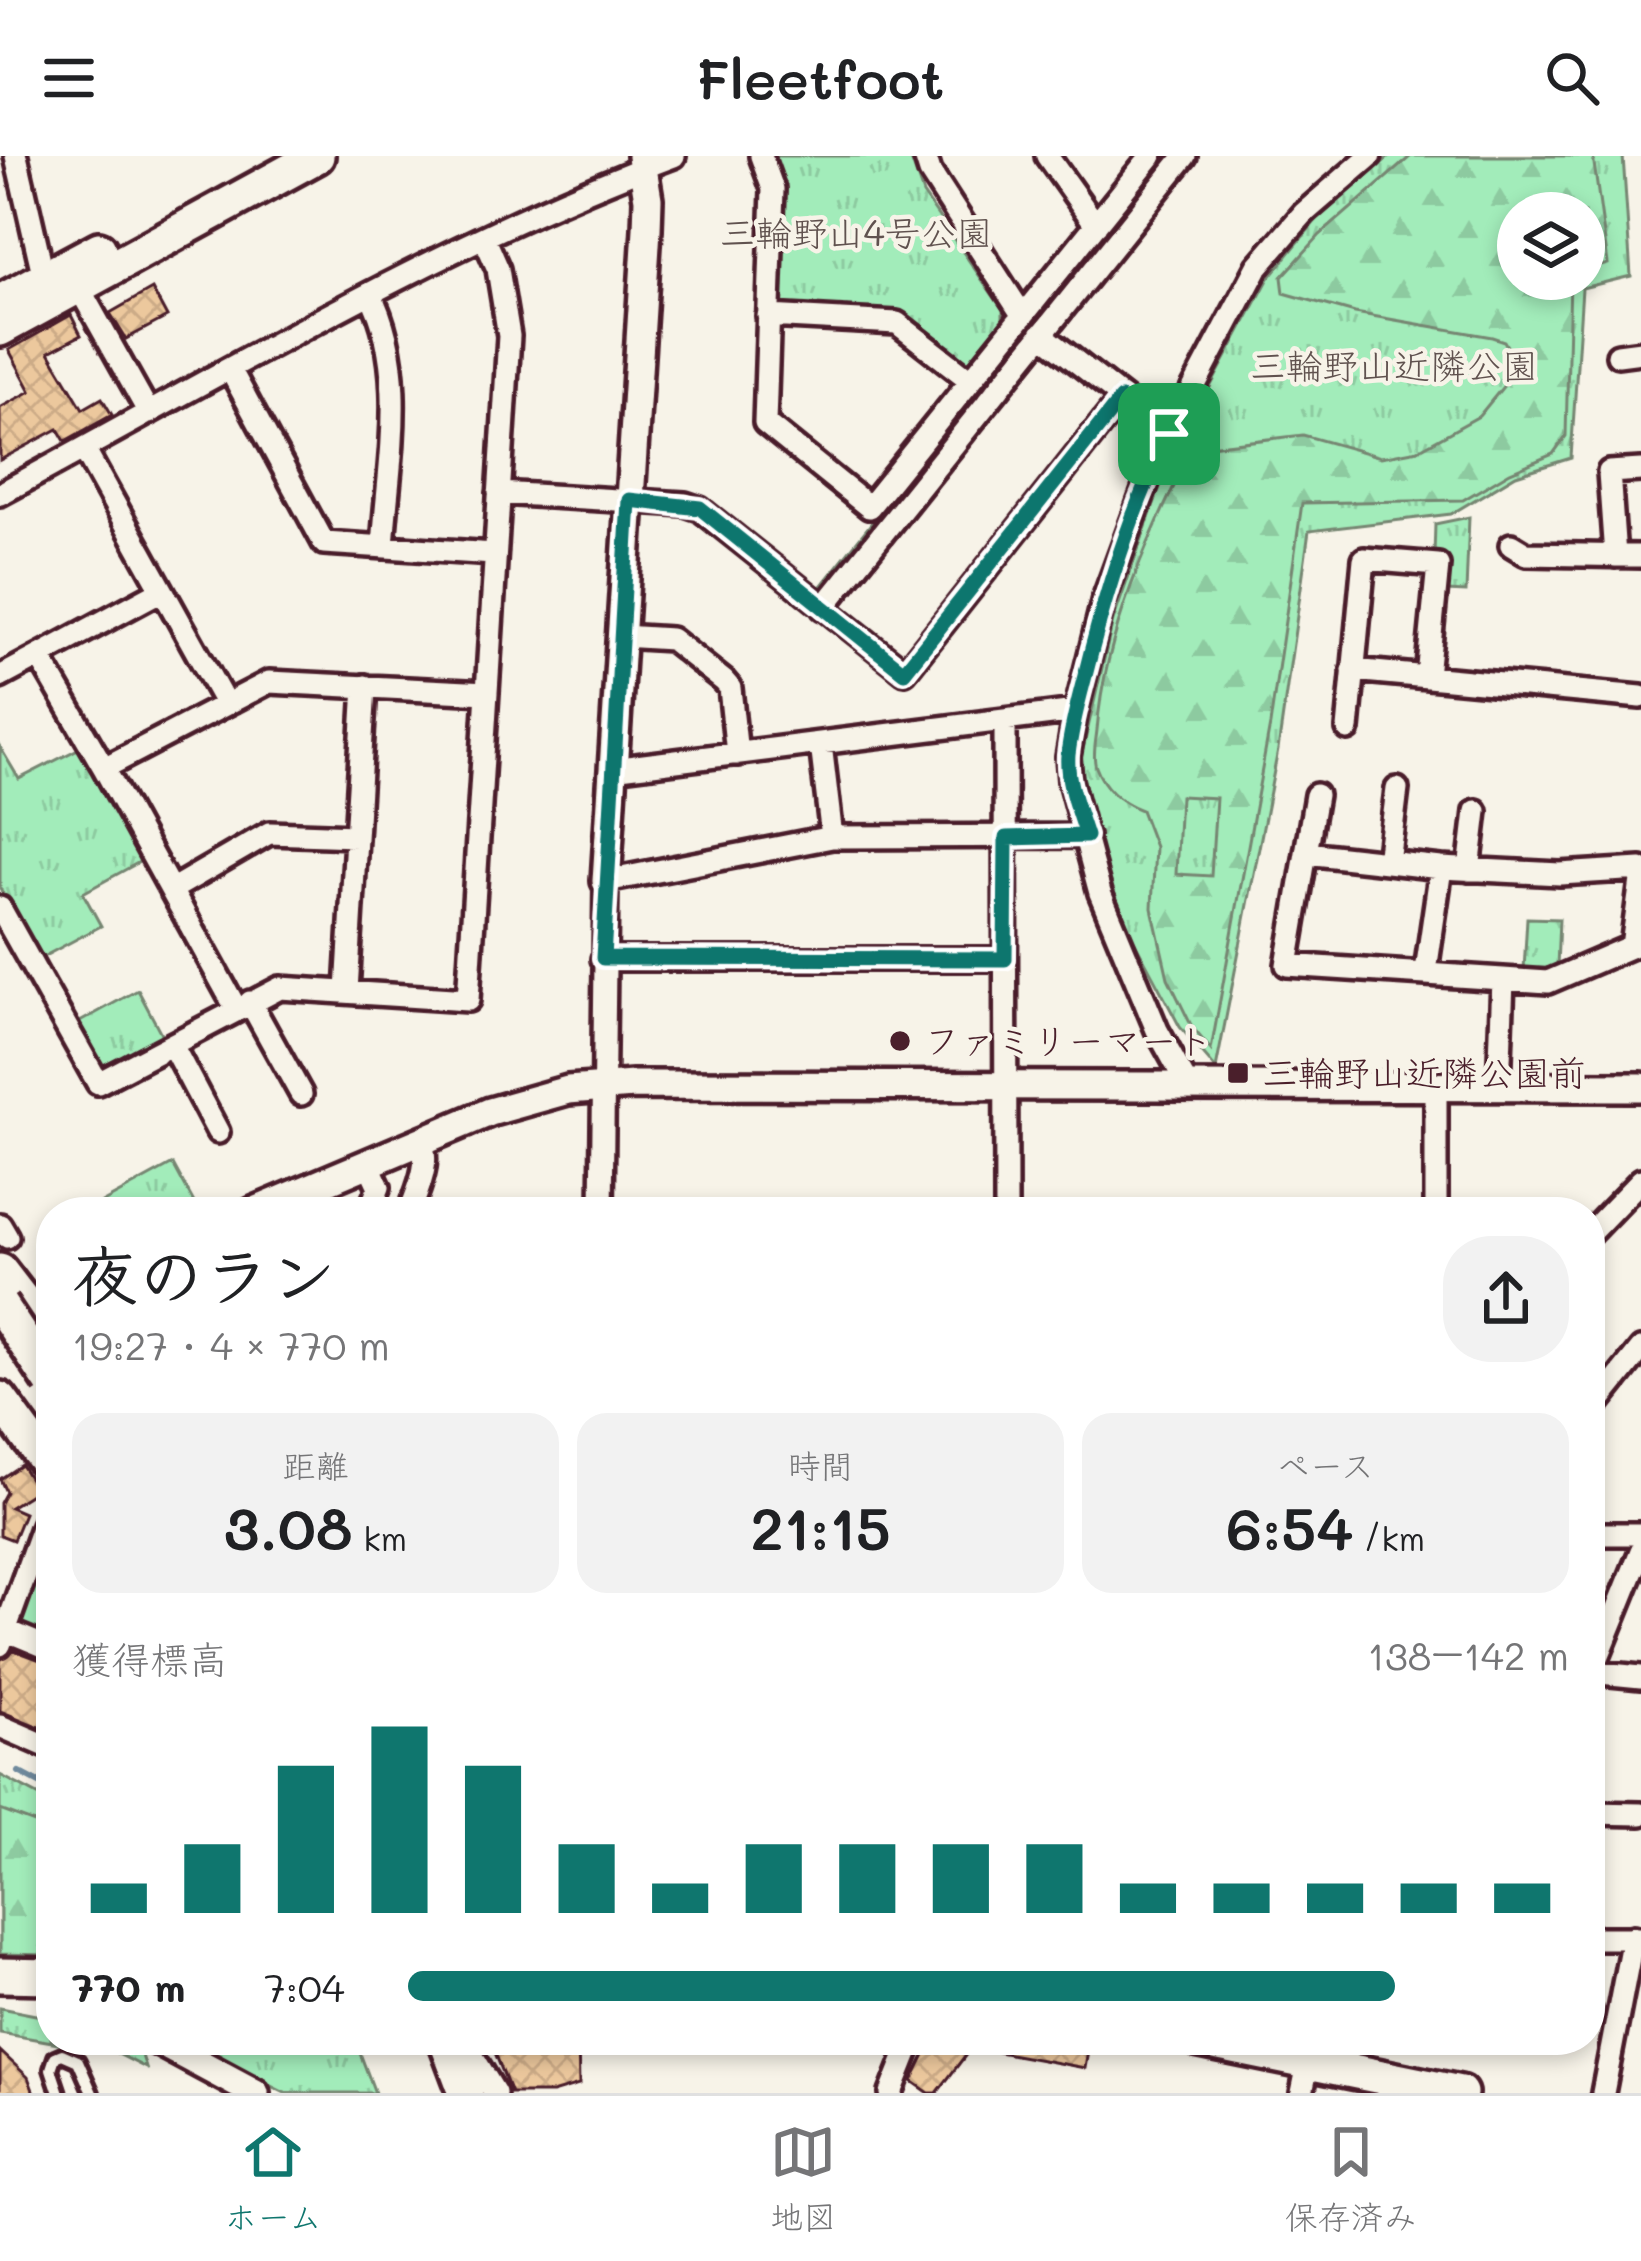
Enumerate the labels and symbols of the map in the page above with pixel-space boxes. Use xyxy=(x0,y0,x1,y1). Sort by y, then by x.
park label: 三輪野山4号公園 xyxy=(719,208,993,255)
park label: 三輪野山近隣公園 xyxy=(1250,341,1538,388)
pin xyxy=(1118,383,1220,485)
place label: ファミリーマート xyxy=(924,1016,1213,1063)
marker: ファミリーマート xyxy=(887,1028,913,1054)
place label: 三輪野山近隣公園前 xyxy=(1262,1048,1586,1095)
marker: 三輪野山近隣公園前 xyxy=(1225,1060,1251,1086)

